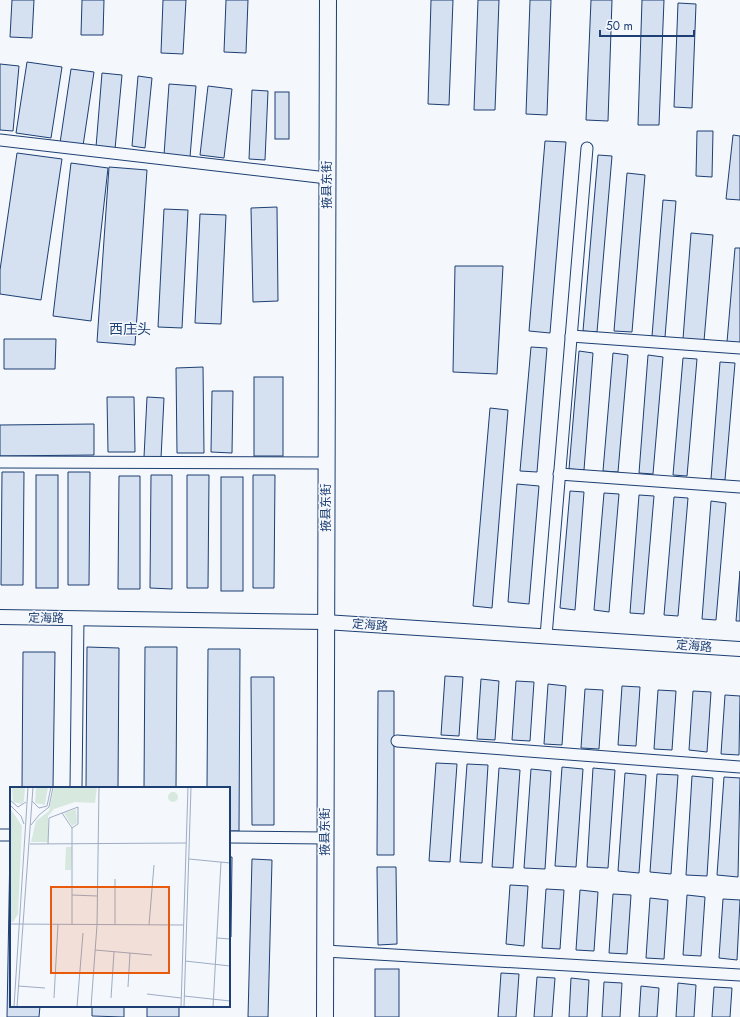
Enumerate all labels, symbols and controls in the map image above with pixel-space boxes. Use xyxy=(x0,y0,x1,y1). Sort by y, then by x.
scale bar xyxy=(600,12,694,38)
text: 50 m xyxy=(606,17,633,35)
street label: 掖县东街 xyxy=(318,161,336,209)
district label: 西庄头 xyxy=(109,319,151,339)
street label: 掖县东街 xyxy=(317,484,335,532)
street label: 定海路 xyxy=(28,609,64,627)
street label: 定海路 xyxy=(351,615,389,635)
street label: 定海路 xyxy=(675,636,713,656)
inset map xyxy=(10,787,230,1007)
street label: 掖县东街 xyxy=(316,808,334,856)

